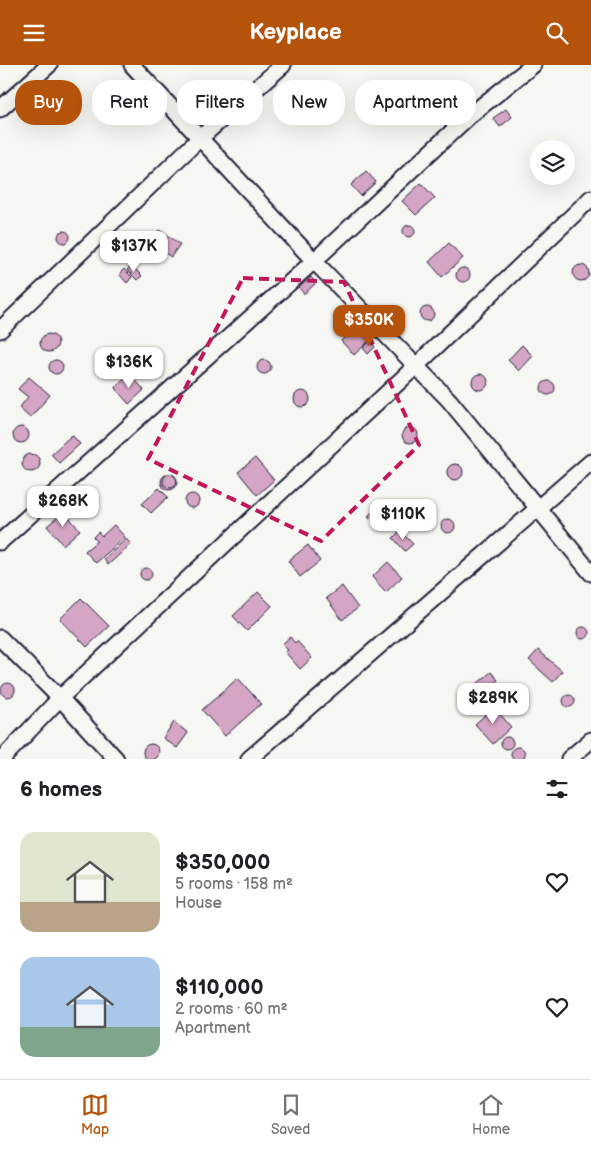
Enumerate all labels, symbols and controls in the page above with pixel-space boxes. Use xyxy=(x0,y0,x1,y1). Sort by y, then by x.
icon: menu xyxy=(20,19,48,47)
text: Keyplace xyxy=(249,19,342,46)
icon: search xyxy=(543,19,571,47)
chip: Buy xyxy=(15,80,82,125)
chip: Rent xyxy=(92,80,167,125)
chip: Filters xyxy=(177,80,263,125)
chip: New xyxy=(273,80,345,125)
chip: Apartment xyxy=(355,80,476,125)
map controls xyxy=(530,140,575,185)
button: layers xyxy=(530,140,575,185)
pin: $137K xyxy=(99,231,169,273)
text: $137K xyxy=(111,237,157,256)
pin: $350K xyxy=(334,305,404,347)
text: $350K xyxy=(344,311,394,330)
pin: $136K xyxy=(94,347,164,389)
text: $136K xyxy=(105,353,153,372)
pin: $268K xyxy=(28,485,98,528)
text: $268K xyxy=(38,492,88,511)
pin: $110K xyxy=(368,499,438,541)
text: $110K xyxy=(381,505,425,524)
pin: $289K xyxy=(458,683,528,725)
text: $289K xyxy=(468,689,518,708)
icon: filters xyxy=(543,775,571,803)
text: 6 homes xyxy=(20,777,102,802)
text: $350,000 xyxy=(175,850,270,875)
icon: home xyxy=(60,852,120,912)
icon: heart xyxy=(543,868,571,896)
text: 5 rooms · 158 m² xyxy=(175,875,293,894)
text: House xyxy=(175,894,222,913)
text: $110,000 xyxy=(175,975,264,1000)
icon: home xyxy=(60,977,120,1037)
icon: heart xyxy=(543,993,571,1021)
text: 2 rooms · 60 m² xyxy=(175,1000,288,1019)
text: Apartment xyxy=(175,1019,251,1038)
tab: Map xyxy=(81,1091,109,1138)
tab: Saved xyxy=(271,1091,310,1138)
tab: Home xyxy=(472,1091,510,1138)

